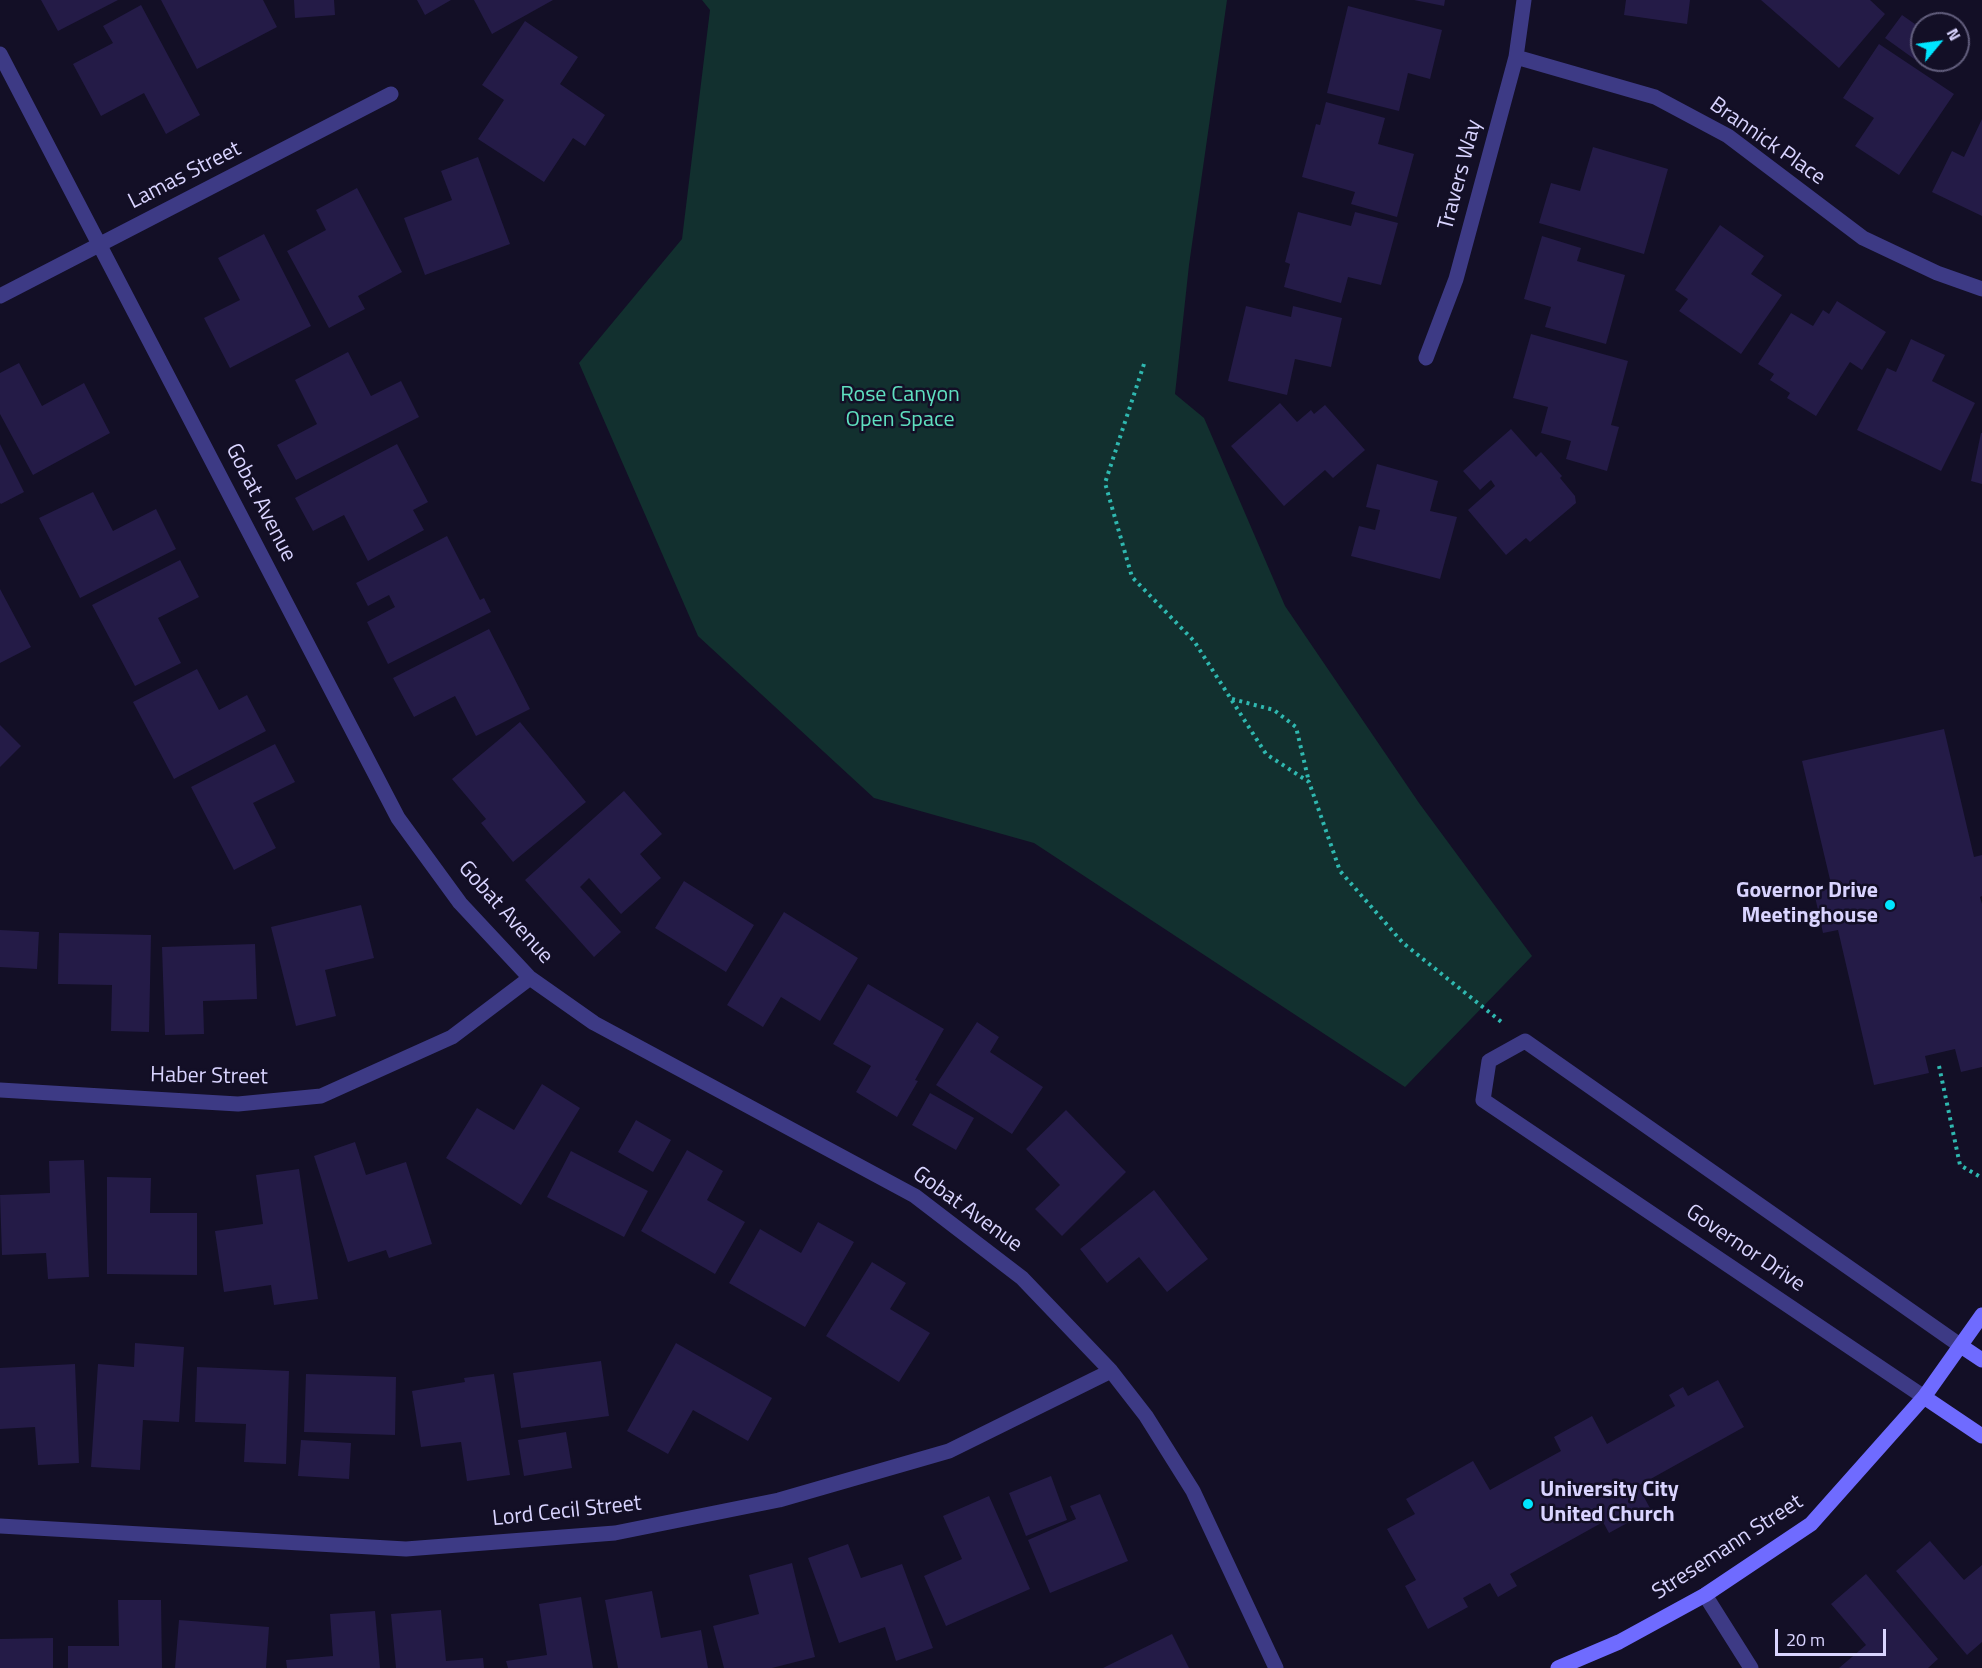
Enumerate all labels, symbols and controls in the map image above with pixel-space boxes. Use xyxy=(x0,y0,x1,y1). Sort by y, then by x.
north arrow xyxy=(1910,12,1970,72)
text: N xyxy=(1941,24,1967,45)
street label: Brannick Place xyxy=(1704,92,1830,192)
street label: Travers Way xyxy=(1434,117,1488,233)
street label: Lamas Street xyxy=(124,136,246,216)
park label: Rose Canyon Open Space xyxy=(840,383,960,434)
street label: Gobat Avenue xyxy=(219,439,301,567)
street label: Gobat Avenue xyxy=(452,856,558,970)
place label: Governor Drive Meetinghouse xyxy=(1736,879,1878,930)
marker: Governor Drive Meetinghouse xyxy=(1883,898,1897,912)
street label: Haber Street xyxy=(150,1063,268,1091)
street label: Gobat Avenue xyxy=(907,1161,1027,1259)
street label: Governor Drive xyxy=(1680,1199,1810,1299)
place label: University City United Church xyxy=(1540,1478,1679,1530)
street label: Stresemann Street xyxy=(1648,1490,1808,1606)
street label: Lord Cecil Street xyxy=(491,1491,643,1533)
marker: University City United Church xyxy=(1521,1497,1535,1511)
scale bar xyxy=(1778,1617,1889,1655)
text: 20 m xyxy=(1786,1626,1825,1653)

